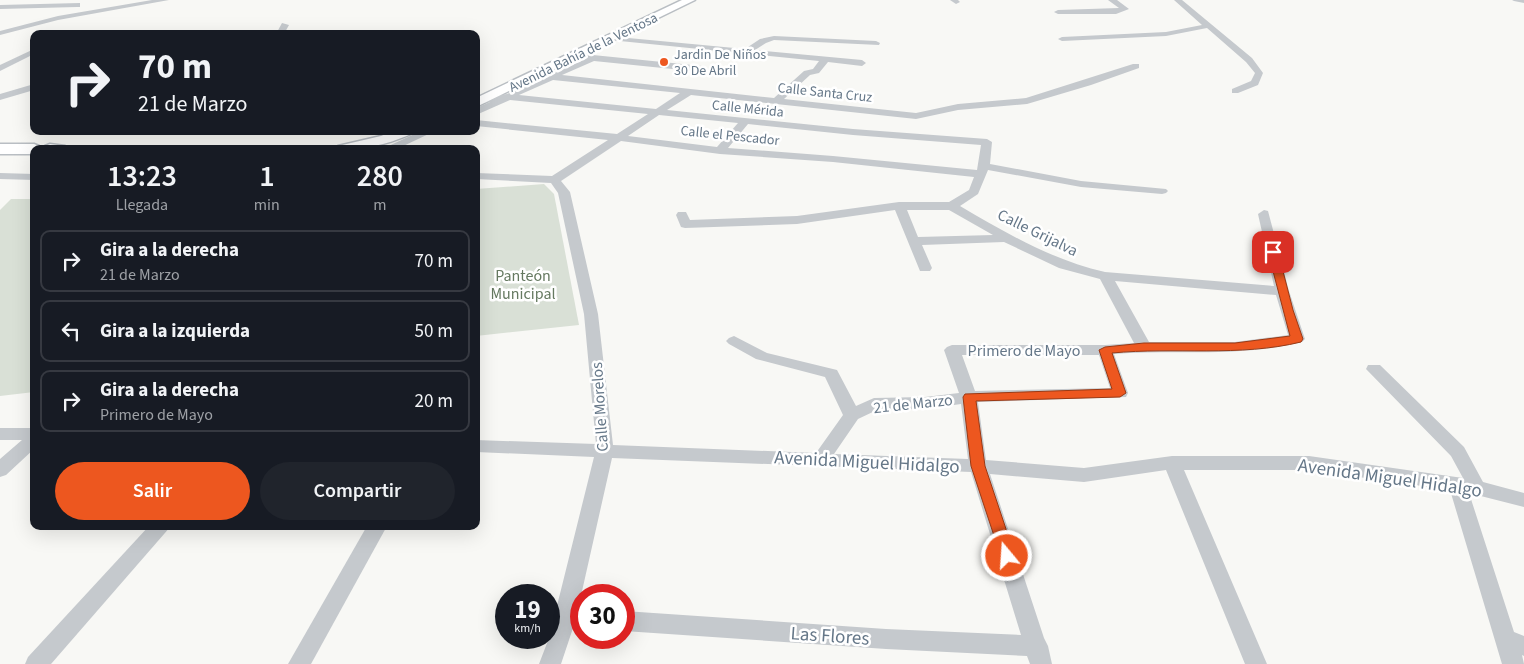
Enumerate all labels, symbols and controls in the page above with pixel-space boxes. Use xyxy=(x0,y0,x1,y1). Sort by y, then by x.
street label: Avenida Bahía de la Ventosa xyxy=(506,8,661,98)
text: 70 m xyxy=(138,42,212,92)
place label: Jardin De Niños 30 De Abril xyxy=(674,45,766,81)
icon: right xyxy=(55,50,120,115)
marker: Jardin De Niños 30 De Abril xyxy=(658,56,670,68)
street label: Calle Santa Cruz xyxy=(777,78,873,108)
text: 21 de Marzo xyxy=(138,88,247,120)
street label: Calle Mérida xyxy=(711,95,785,123)
street label: Calle el Pescador xyxy=(680,121,780,151)
text: 13:23 xyxy=(107,155,177,198)
text: 1 xyxy=(259,155,275,198)
text: 280 xyxy=(357,155,403,198)
text: Llegada xyxy=(116,194,168,216)
text: min xyxy=(254,194,280,216)
text: m xyxy=(373,194,387,216)
street label: Calle Grijalva xyxy=(994,204,1082,262)
pin xyxy=(1252,231,1294,273)
text: Gira a la derecha xyxy=(100,237,239,264)
icon: arrive xyxy=(1259,238,1287,266)
icon: right xyxy=(57,247,85,275)
text: 70 m xyxy=(415,248,453,275)
text: 21 de Marzo xyxy=(100,264,180,286)
park label: Panteón Municipal xyxy=(490,265,556,305)
icon: left xyxy=(57,317,85,345)
text: Gira a la izquierda xyxy=(100,318,250,345)
text: 50 m xyxy=(415,318,453,345)
street label: Primero de Mayo xyxy=(968,340,1080,362)
street label: Calle Morelos xyxy=(586,361,614,452)
text: Gira a la derecha xyxy=(100,377,239,404)
icon: right xyxy=(57,387,85,415)
text: 20 m xyxy=(415,388,453,415)
street label: 21 de Marzo xyxy=(872,389,954,419)
text: Primero de Mayo xyxy=(100,404,213,426)
street label: Avenida Miguel Hidalgo xyxy=(774,444,960,481)
street label: Avenida Miguel Hidalgo xyxy=(1296,452,1484,505)
button: Salir xyxy=(55,462,250,520)
button: Compartir xyxy=(260,462,455,520)
position arrow xyxy=(980,529,1032,581)
speed limit sign: 30 xyxy=(570,584,635,649)
text: 19 xyxy=(514,592,541,628)
text: km/h xyxy=(514,620,541,637)
street label: Las Flores xyxy=(790,620,870,653)

